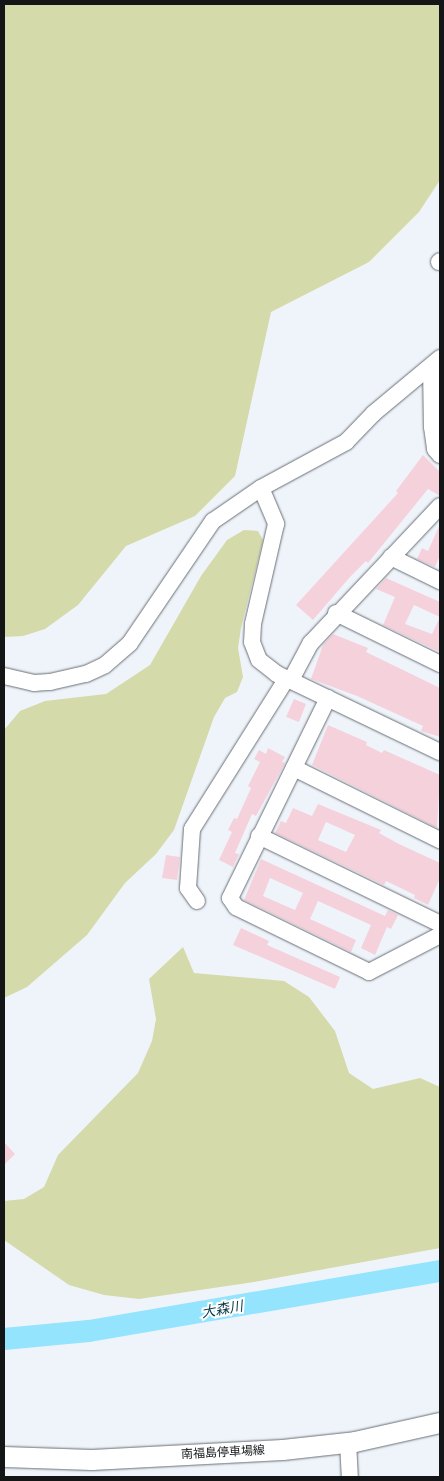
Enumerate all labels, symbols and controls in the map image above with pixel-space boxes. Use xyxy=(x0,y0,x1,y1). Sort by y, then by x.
water label: 大森川 xyxy=(200,1297,244,1321)
street label: 南福島停車場線 xyxy=(181,1444,265,1462)

